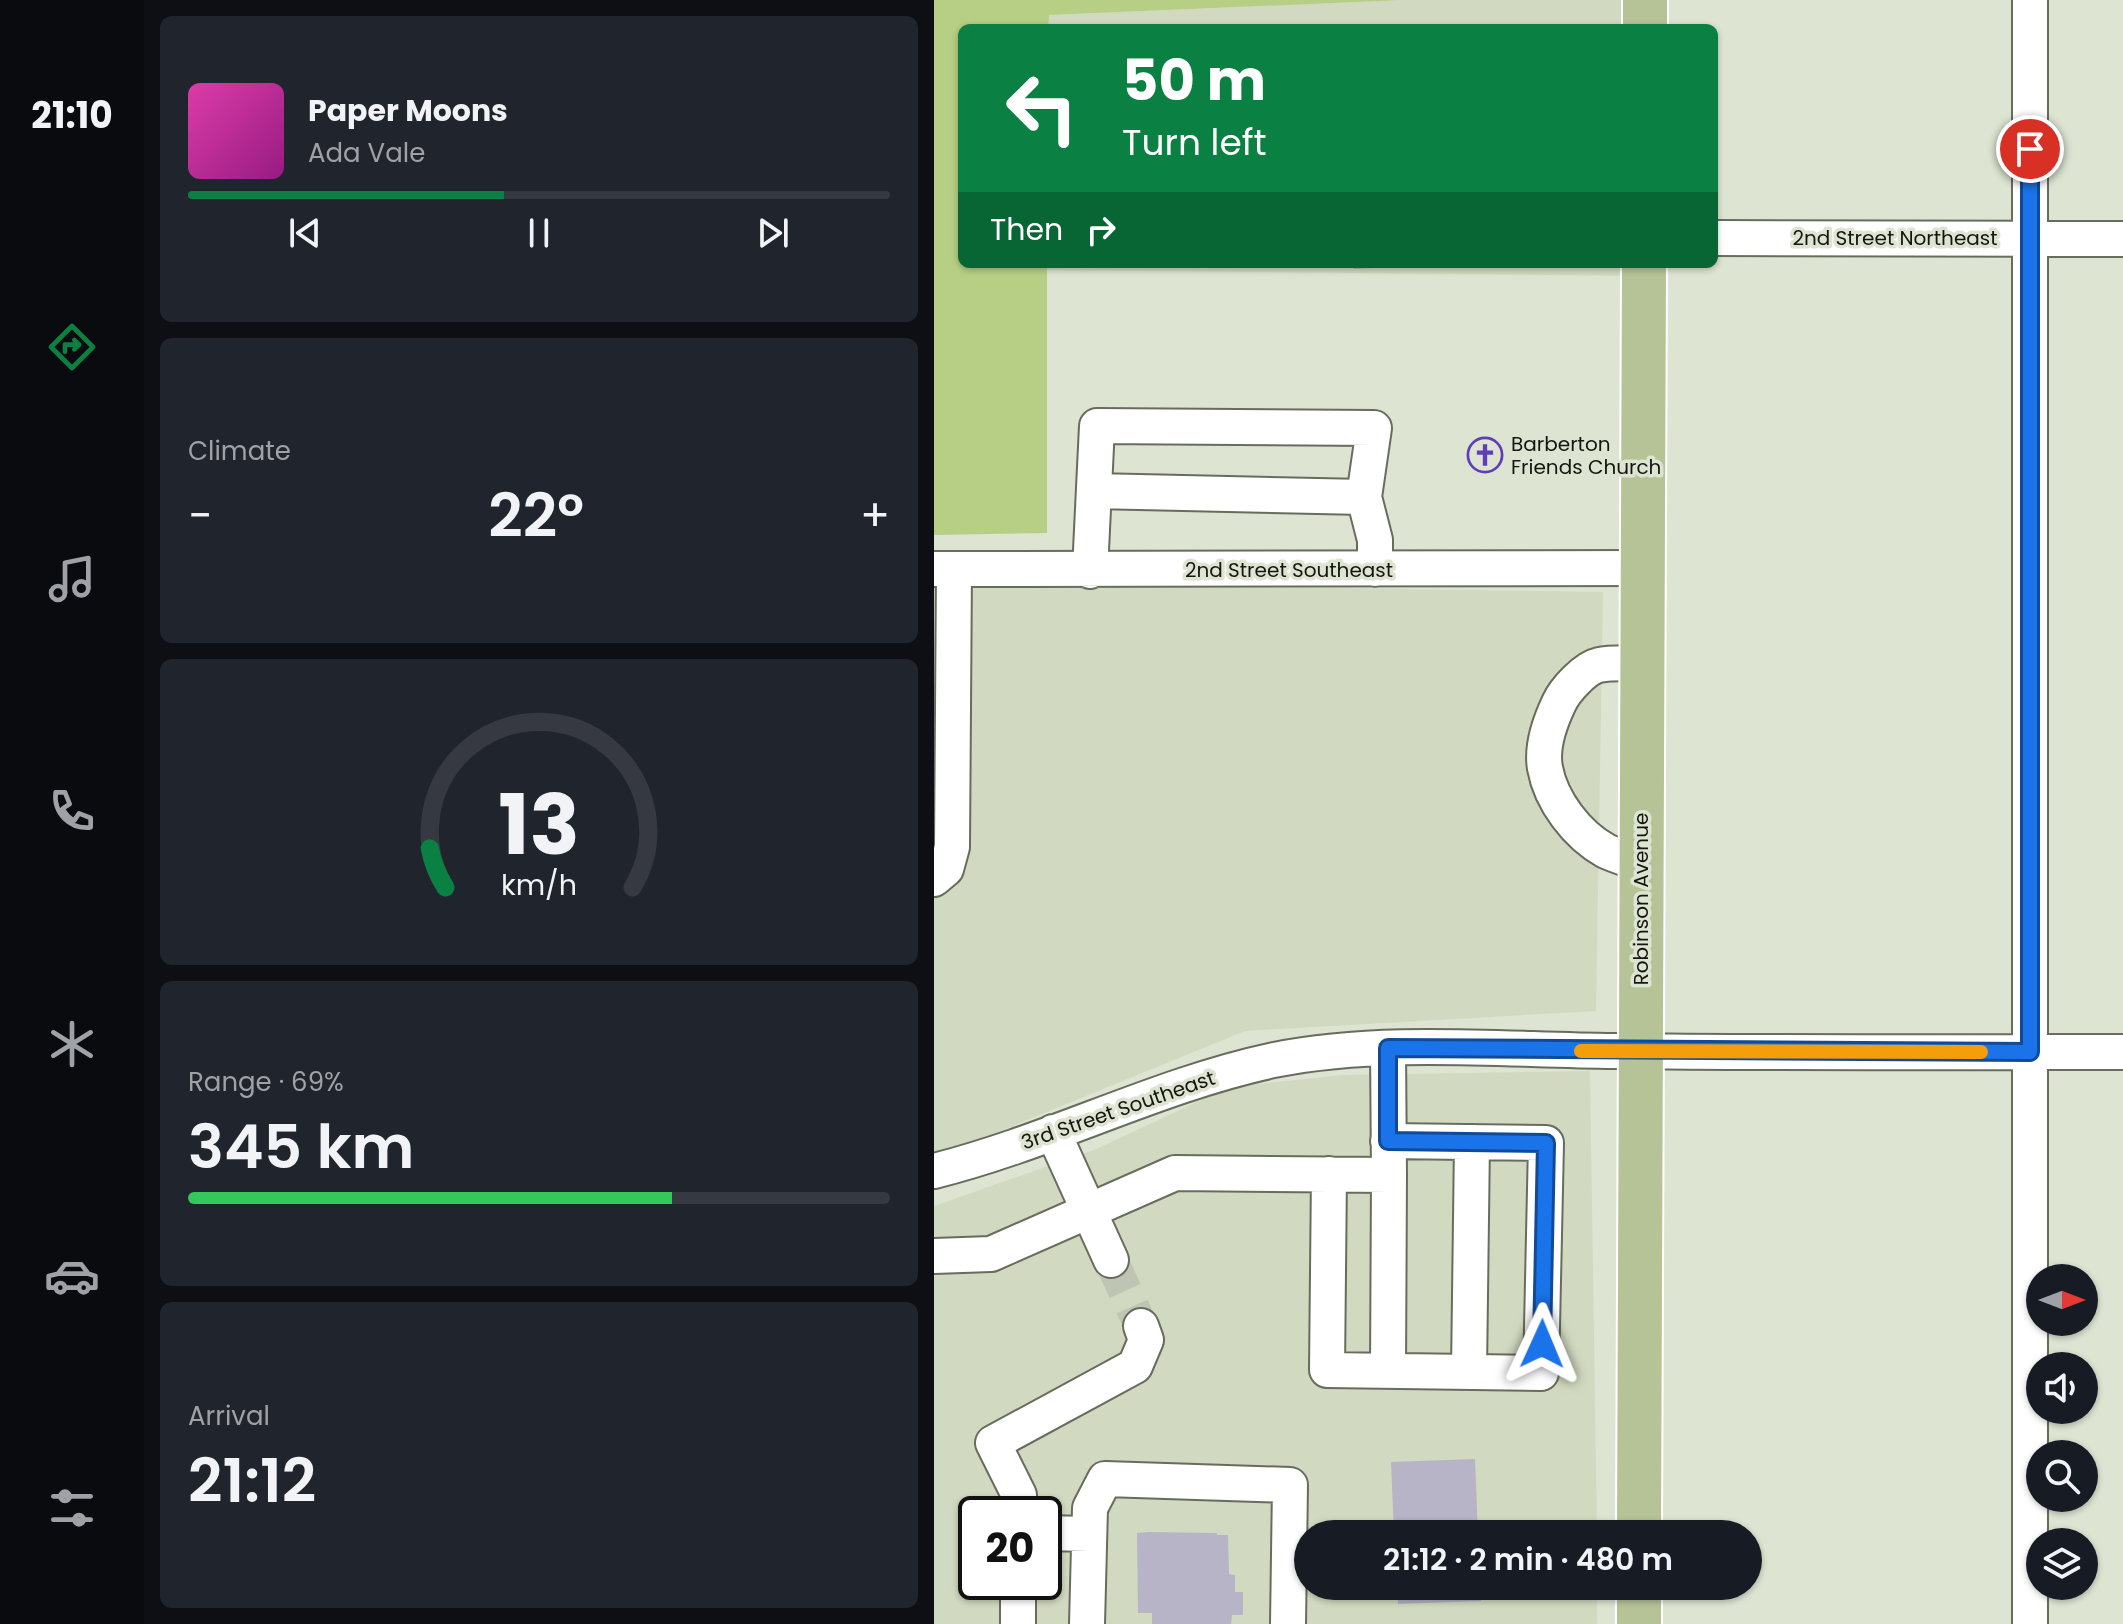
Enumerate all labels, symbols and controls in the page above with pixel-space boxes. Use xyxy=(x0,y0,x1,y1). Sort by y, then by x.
text: 50 m xyxy=(1122,41,1266,120)
icon: left xyxy=(990,56,1094,160)
text: Paper Moons xyxy=(308,89,508,132)
text: 21:10 xyxy=(31,90,113,141)
pin xyxy=(1996,115,2064,183)
text: Turn left xyxy=(1122,117,1267,168)
icon: arrive xyxy=(2008,127,2052,171)
text: Ada Vale xyxy=(308,135,425,171)
text: Then xyxy=(990,208,1063,251)
icon: right xyxy=(1079,208,1123,252)
icon: previous xyxy=(283,211,327,255)
icon: pause xyxy=(517,211,561,255)
icon: next xyxy=(751,211,795,255)
street label: 2nd Street Northeast xyxy=(1792,224,1998,252)
icon: directions xyxy=(44,319,100,375)
place label: Barberton Friends Church xyxy=(1511,430,1661,481)
text: Climate xyxy=(188,433,291,469)
church icon: Barberton Friends Church xyxy=(1466,436,1504,474)
text: 22° xyxy=(488,474,584,558)
text: − xyxy=(188,485,212,546)
text: + xyxy=(860,485,890,546)
icon: music xyxy=(44,551,100,607)
street label: 2nd Street Southeast xyxy=(1185,556,1393,584)
text: 13 xyxy=(498,767,580,883)
icon: phone xyxy=(44,783,100,839)
street label: Robinson Avenue xyxy=(1627,813,1655,985)
text: km/h xyxy=(501,865,577,905)
icon: climate xyxy=(44,1016,100,1072)
text: Range · 69% xyxy=(188,1064,344,1100)
street label: 3rd Street Southeast xyxy=(1017,1064,1219,1156)
text: 345 km xyxy=(188,1105,414,1189)
icon: car xyxy=(44,1248,100,1304)
north arrow xyxy=(2026,1264,2098,1336)
map controls xyxy=(2026,1264,2098,1600)
position arrow xyxy=(1500,1302,1584,1386)
button: sound xyxy=(2026,1352,2098,1424)
text: Arrival xyxy=(188,1398,270,1434)
text: 21:12 xyxy=(188,1439,316,1523)
button: search xyxy=(2026,1440,2098,1512)
icon: filters xyxy=(44,1480,100,1536)
speed limit sign: 20 xyxy=(958,1496,1062,1600)
button: layers xyxy=(2026,1528,2098,1600)
text: 21:12 · 2 min · 480 m xyxy=(1383,1538,1673,1581)

